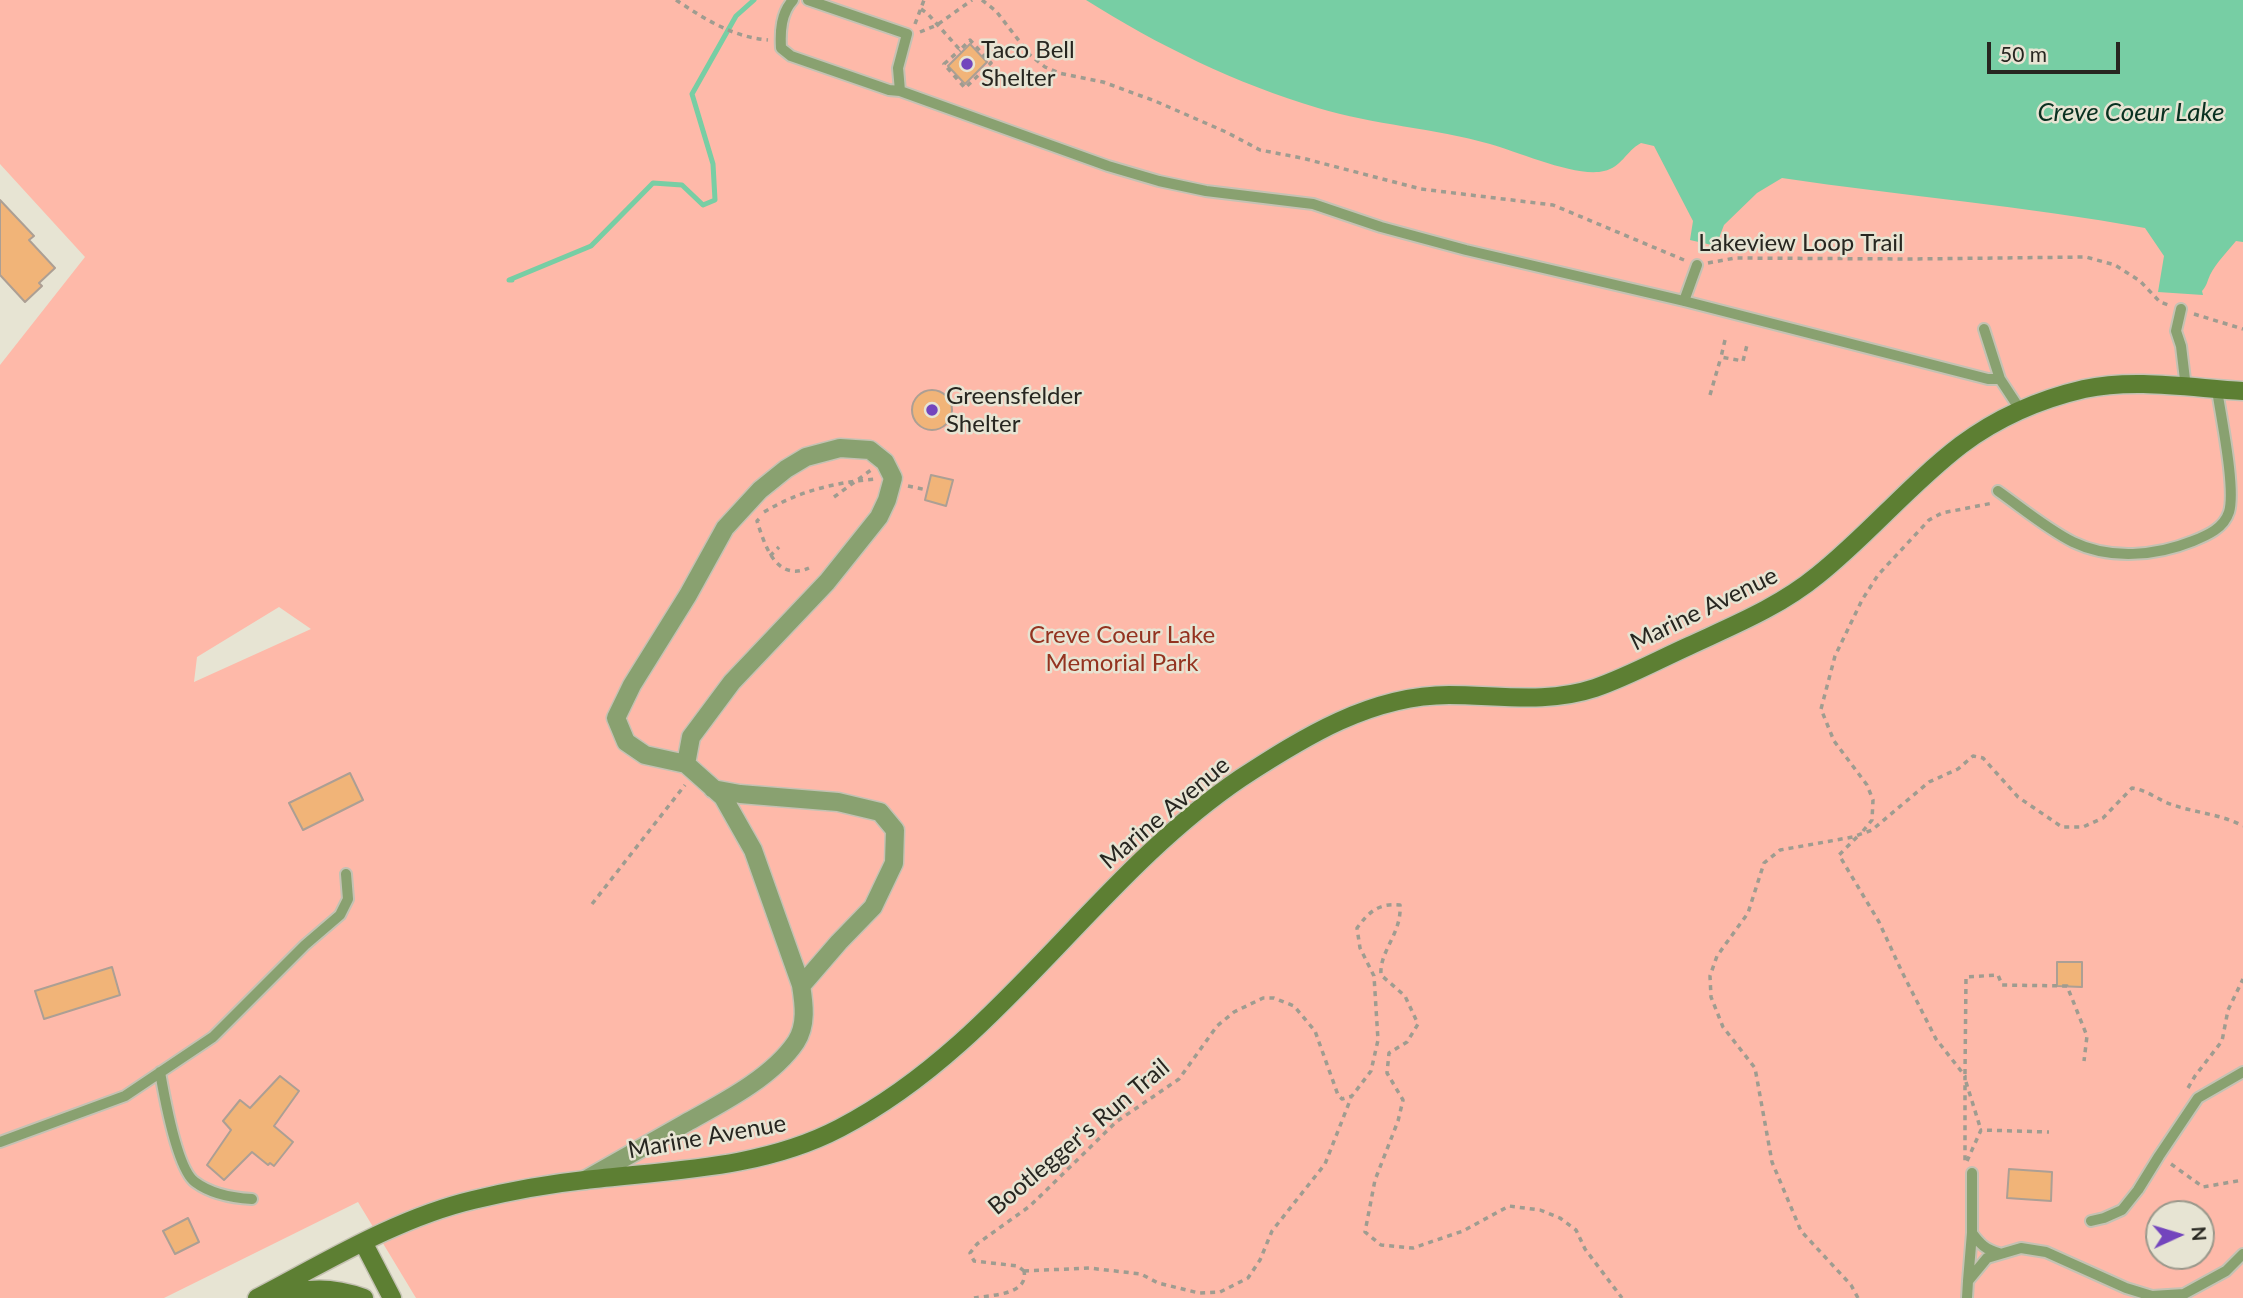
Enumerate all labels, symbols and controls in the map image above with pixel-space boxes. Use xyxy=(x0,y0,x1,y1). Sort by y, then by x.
scale bar xyxy=(1991,28,2124,72)
place label: Taco Bell Shelter xyxy=(981,36,1075,92)
text: 50 m xyxy=(2000,41,2047,66)
marker: Taco Bell Shelter xyxy=(959,56,975,72)
water label: Creve Coeur Lake xyxy=(2037,97,2225,129)
street label: Lakeview Loop Trail xyxy=(1698,229,1904,257)
place label: Greensfelder Shelter xyxy=(946,382,1082,438)
marker: Greensfelder Shelter xyxy=(924,402,940,418)
street label: Marine Avenue xyxy=(1626,561,1782,657)
park label: Creve Coeur Lake Memorial Park xyxy=(1029,621,1215,677)
street label: Marine Avenue xyxy=(1094,751,1236,875)
street label: Bootlegger's Run Trail xyxy=(983,1053,1175,1221)
street label: Marine Avenue xyxy=(626,1109,788,1165)
north arrow xyxy=(2145,1200,2215,1270)
text: N xyxy=(2187,1226,2211,1242)

